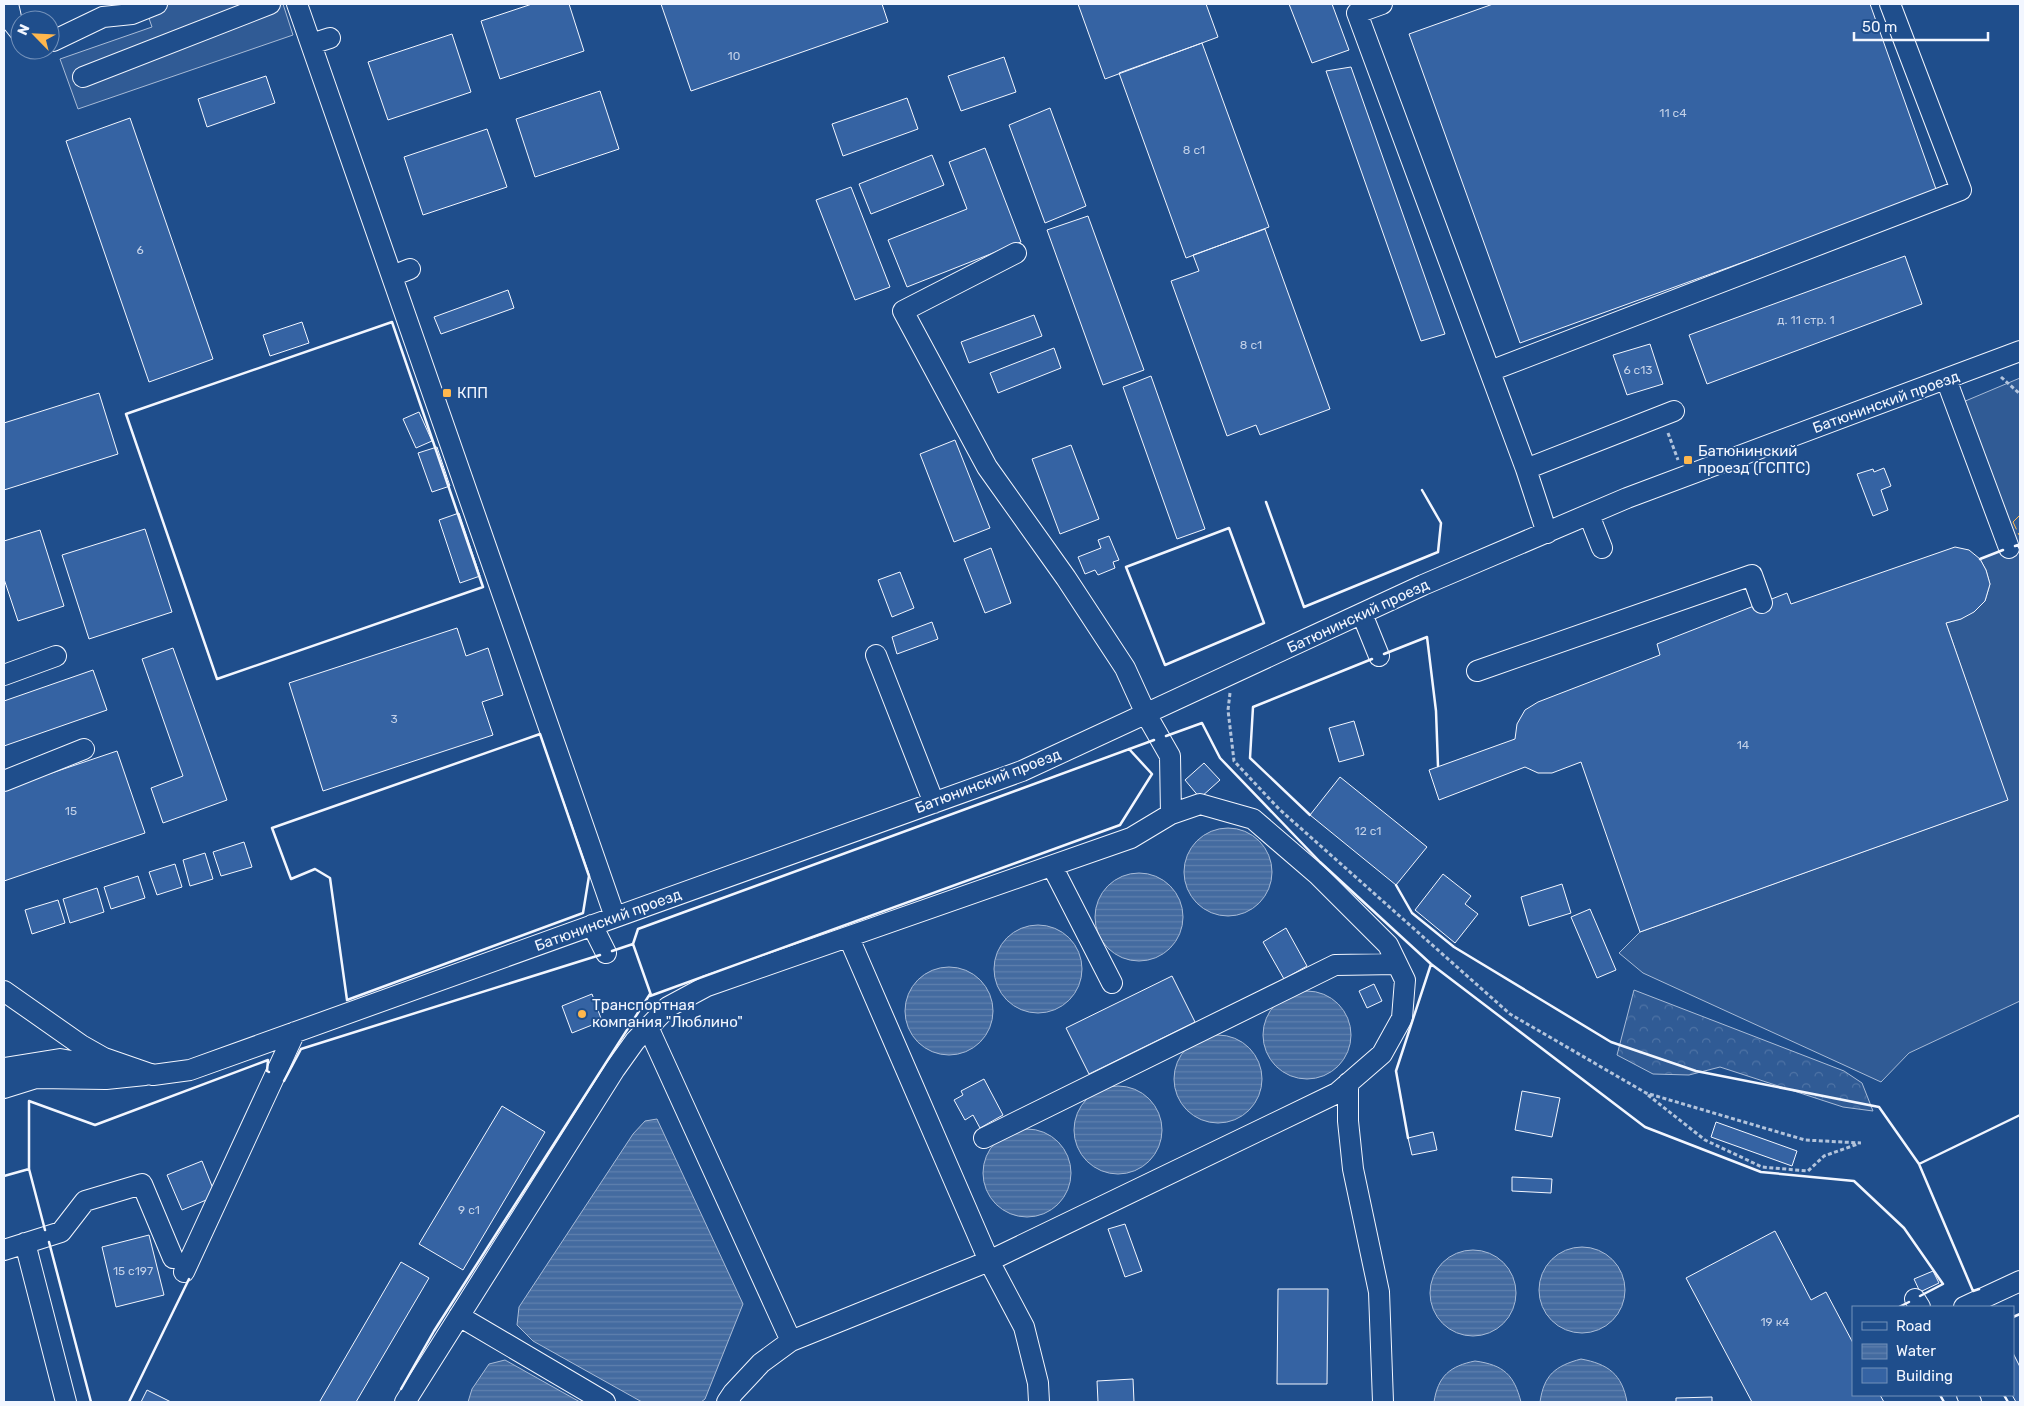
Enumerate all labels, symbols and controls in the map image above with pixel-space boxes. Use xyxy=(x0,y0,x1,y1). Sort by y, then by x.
north arrow xyxy=(10,10,60,60)
scale bar xyxy=(1854,10,1988,42)
text: 50 m xyxy=(1862,18,1897,36)
text: N xyxy=(14,22,33,38)
house number: 10 xyxy=(728,49,740,63)
house number: 11 с4 xyxy=(1659,106,1687,120)
house number: 8 с1 xyxy=(1183,143,1205,157)
house number: 6 xyxy=(136,243,144,257)
house number: д. 11 стр. 1 xyxy=(1777,313,1835,327)
house number: 8 с1 xyxy=(1240,338,1262,352)
house number: 6 с13 xyxy=(1623,363,1653,377)
street label: Батюнинский проезд xyxy=(1810,367,1962,437)
place label: КПП xyxy=(457,384,488,402)
marker: КПП xyxy=(441,387,453,399)
place label: Батюнинский проезд (ГСПТС) xyxy=(1698,442,1810,477)
marker: Батюнинский проезд (ГСПТС) xyxy=(1682,454,1694,466)
street label: Батюнинский проезд xyxy=(1284,575,1432,657)
house number: 3 xyxy=(390,712,398,726)
house number: 14 xyxy=(1737,738,1750,752)
street label: Батюнинский проезд xyxy=(913,745,1063,817)
house number: 15 xyxy=(65,804,77,818)
house number: 12 с1 xyxy=(1355,824,1381,838)
street label: Батюнинский проезд xyxy=(532,885,684,955)
place label: Транспортная компания "Люблино" xyxy=(592,996,743,1031)
marker: Транспортная компания "Люблино" xyxy=(576,1008,588,1020)
house number: 9 с1 xyxy=(458,1203,480,1217)
house number: 15 с197 xyxy=(113,1264,153,1278)
legend xyxy=(1852,1306,2014,1396)
house number: 19 к4 xyxy=(1760,1315,1790,1329)
text: Road xyxy=(1896,1317,1932,1335)
text: Water xyxy=(1896,1342,1936,1360)
text: Building xyxy=(1896,1367,1953,1385)

